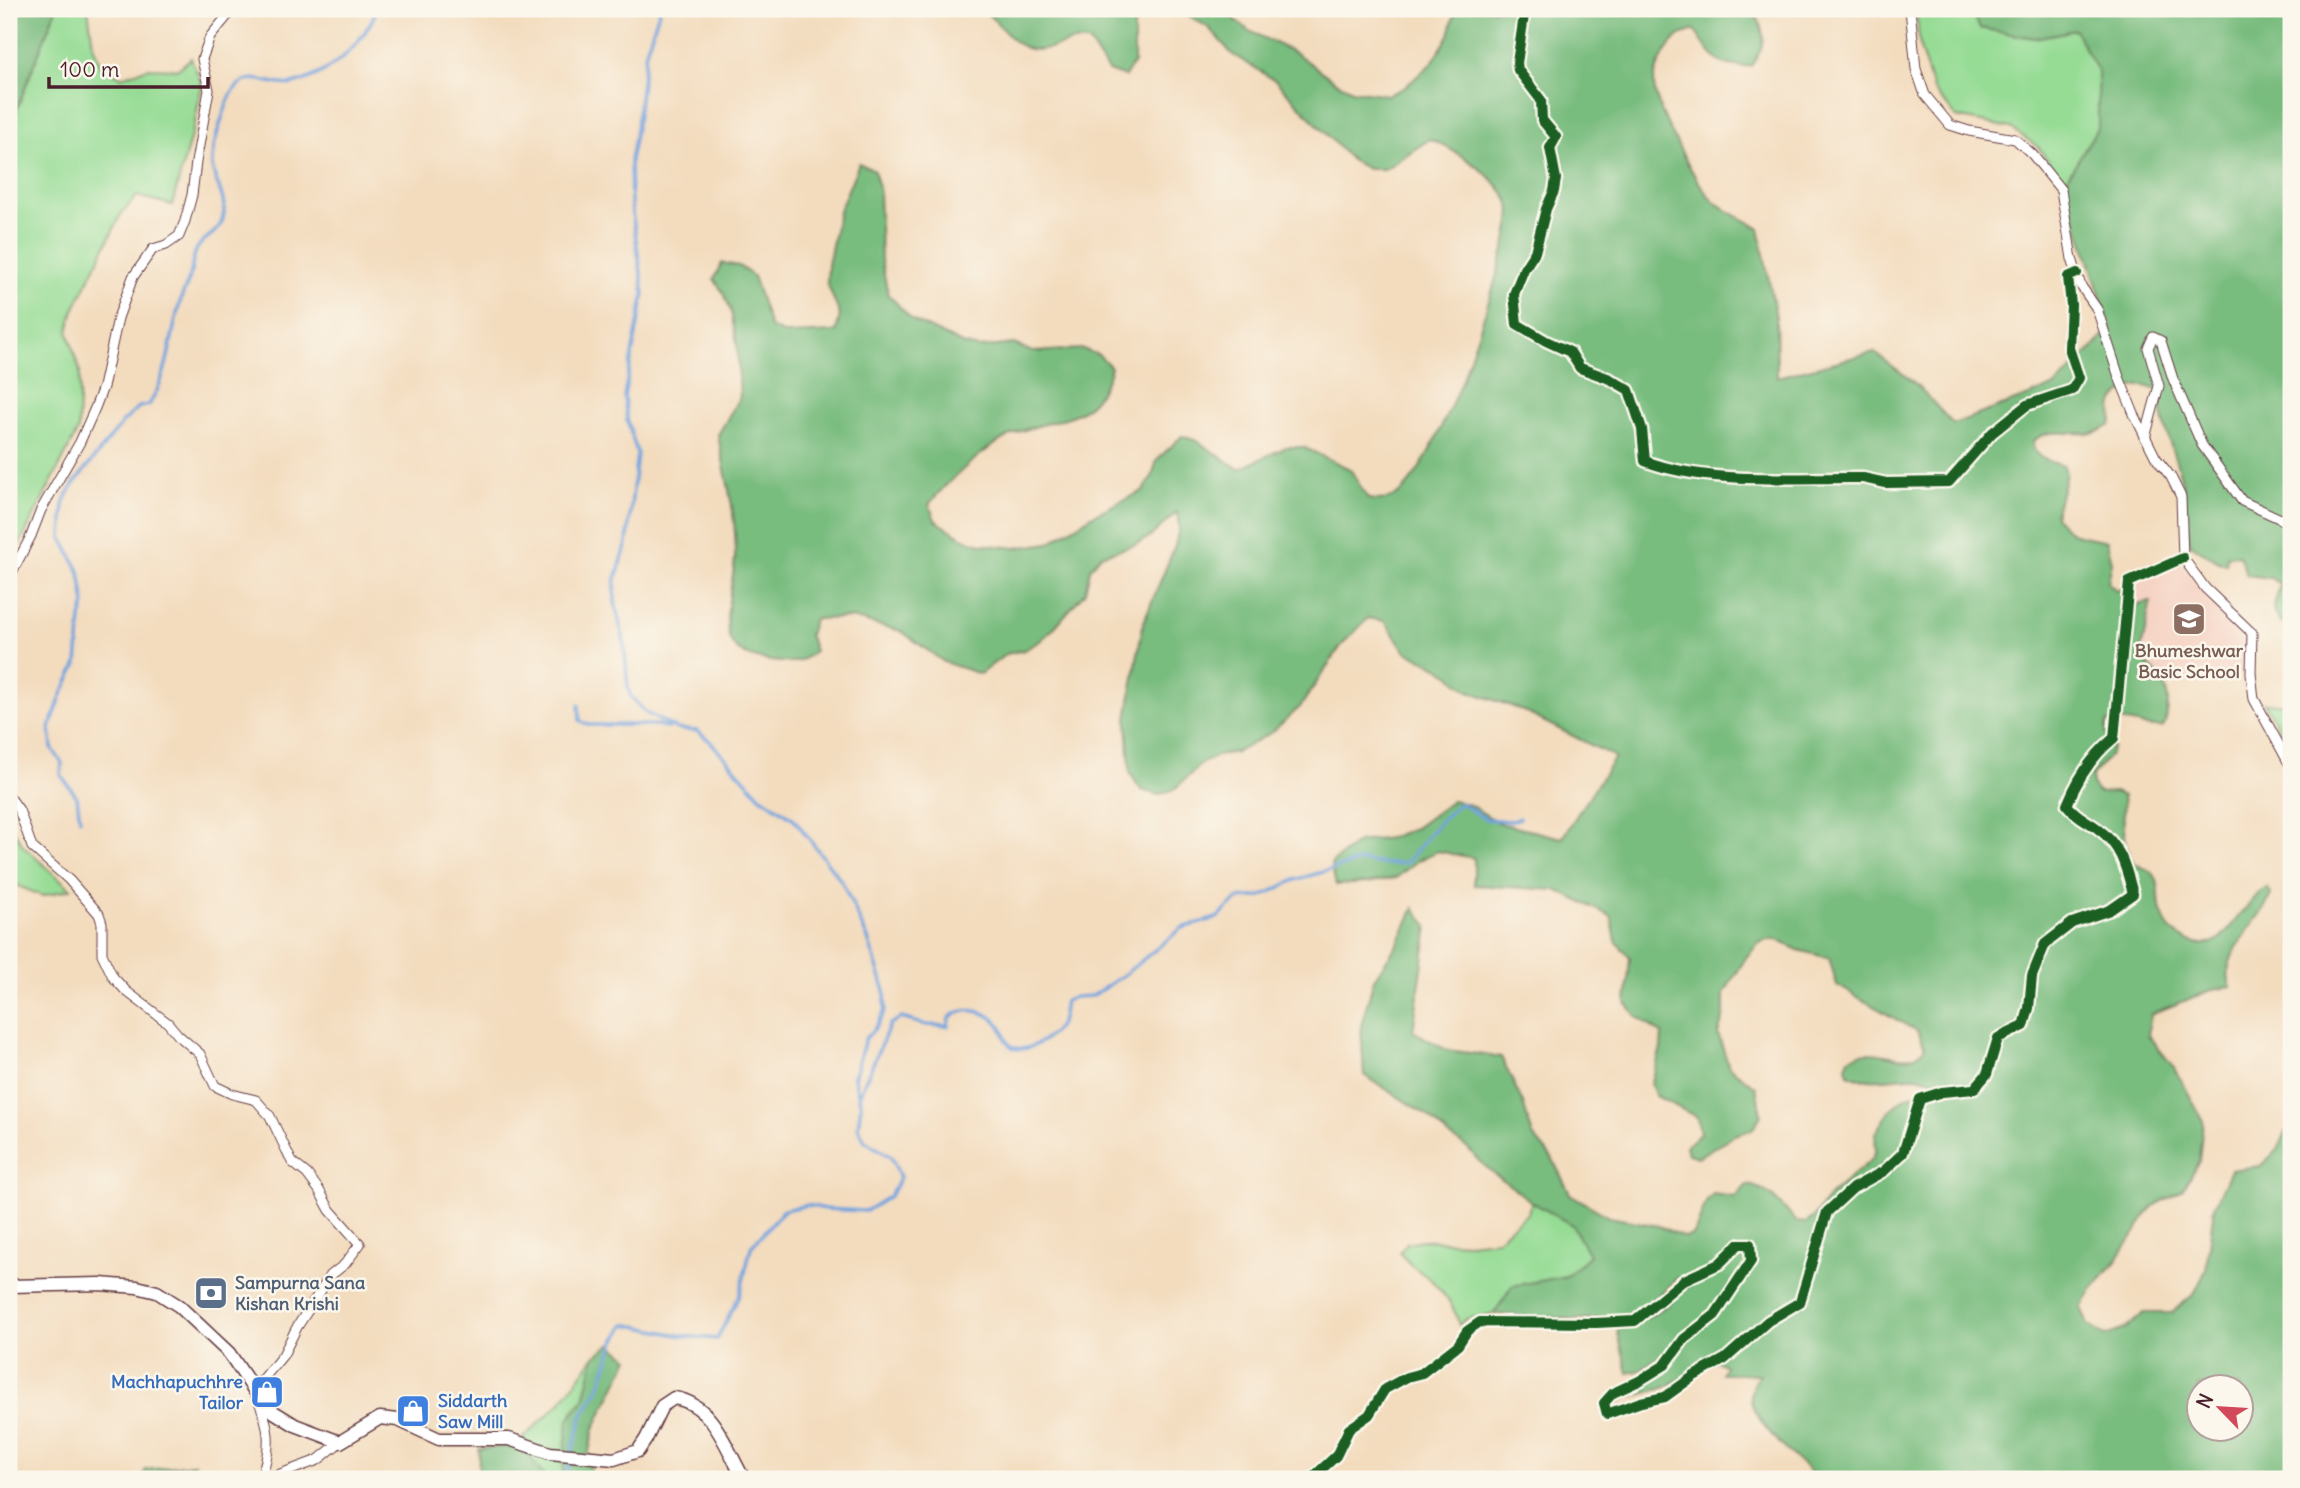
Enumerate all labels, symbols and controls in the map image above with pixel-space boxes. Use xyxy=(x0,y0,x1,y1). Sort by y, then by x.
scale bar xyxy=(49,46,208,90)
text: 100 m xyxy=(60,56,119,83)
school or university icon: Bhumeshwar Basic School xyxy=(2170,600,2208,638)
place label: Bhumeshwar Basic School xyxy=(2135,639,2244,683)
place label: Sampurna Sana Kishan Krishi xyxy=(235,1271,365,1315)
bank icon: Sampurna Sana Kishan Krishi xyxy=(192,1274,230,1312)
place label: Machhapuchhre Tailor xyxy=(111,1370,244,1414)
north arrow xyxy=(2184,1372,2254,1442)
shop icon: Machhapuchhre Tailor xyxy=(248,1373,286,1411)
place label: Siddarth Saw Mill xyxy=(438,1389,508,1433)
text: N xyxy=(2191,1390,2218,1412)
shop icon: Siddarth Saw Mill xyxy=(394,1392,432,1430)

